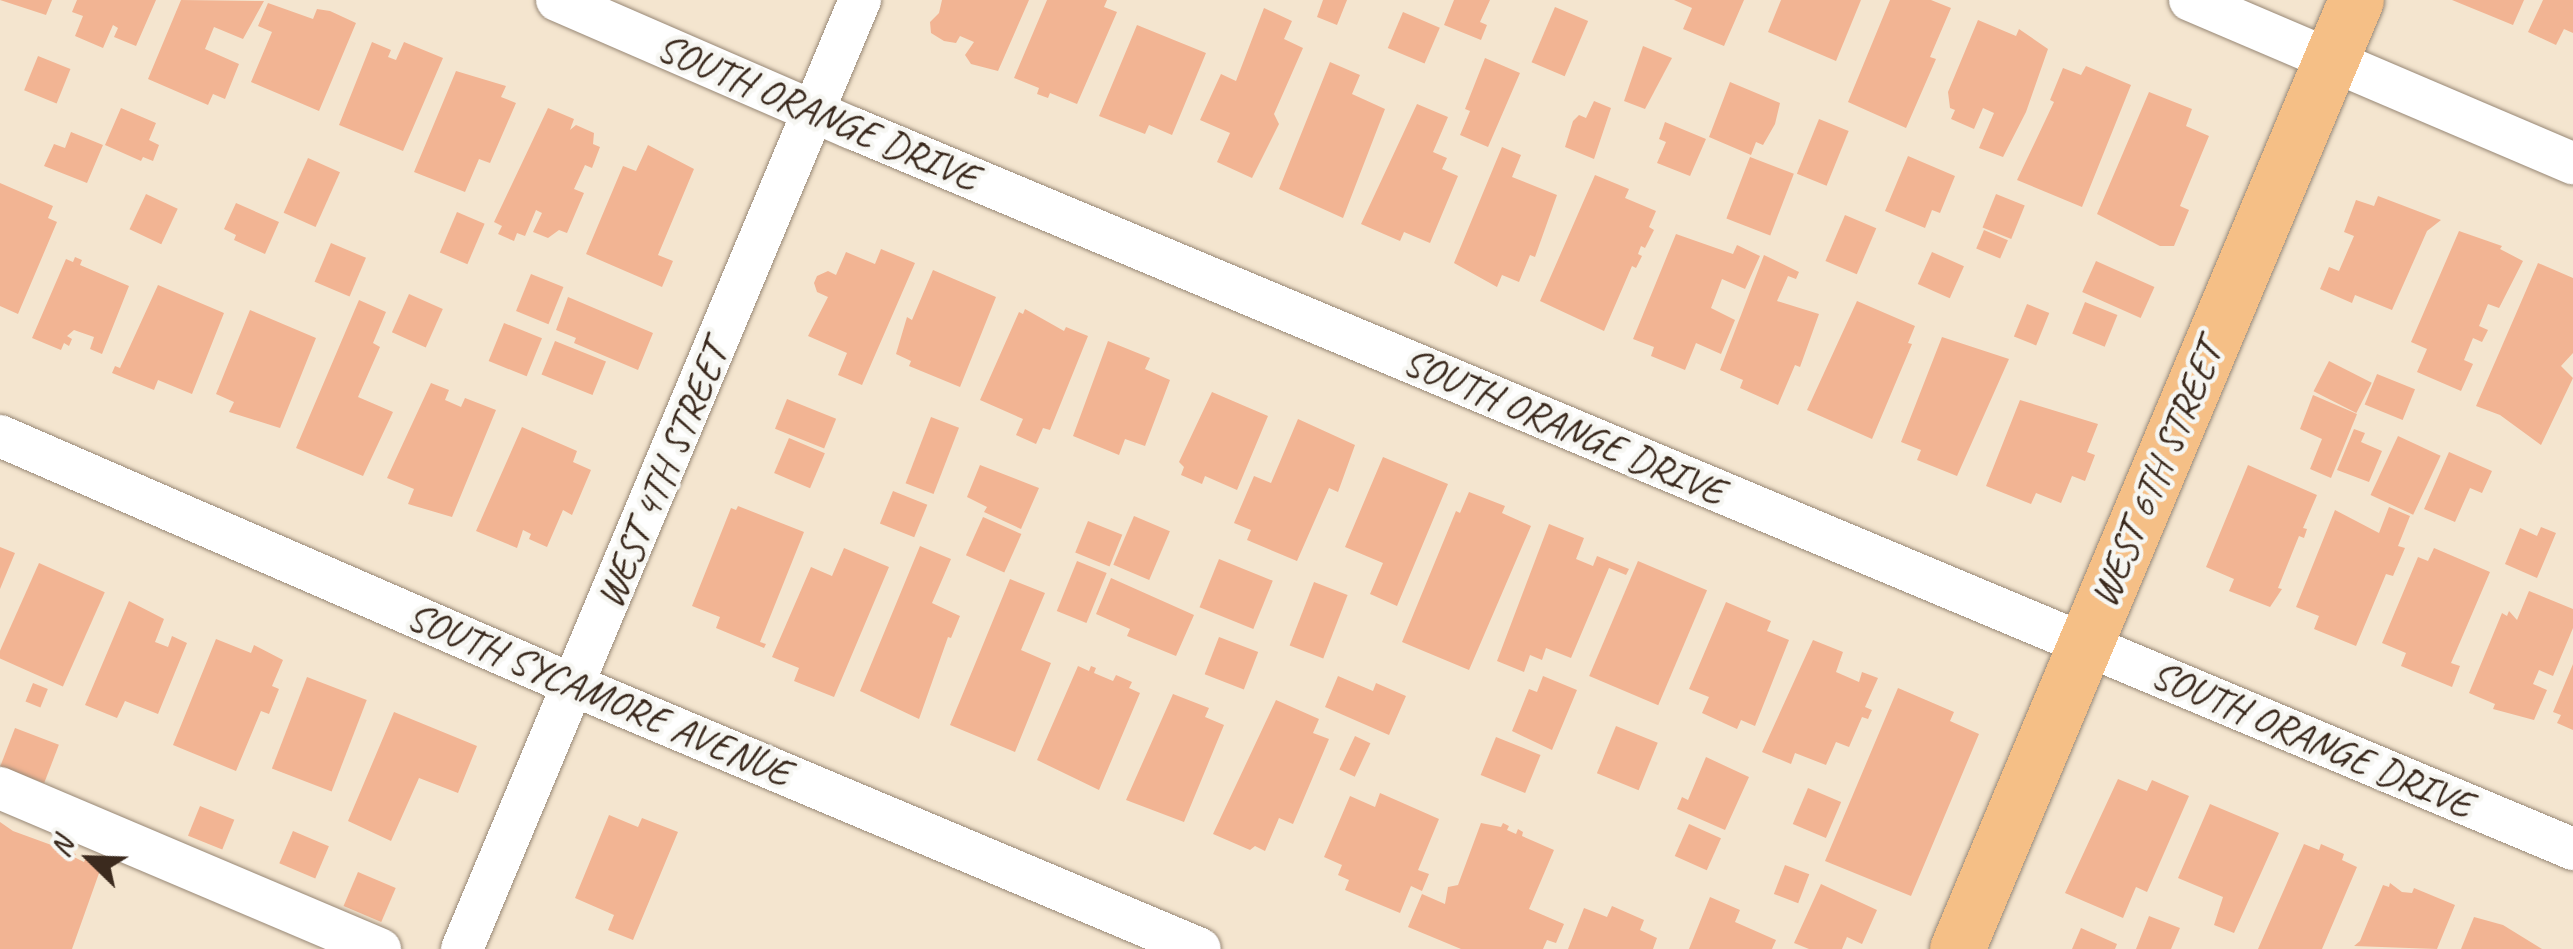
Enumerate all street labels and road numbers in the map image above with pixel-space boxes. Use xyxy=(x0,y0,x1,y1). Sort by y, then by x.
street label: SOUTH ORANGE DRIVE xyxy=(650,23,986,201)
street label: WEST 6TH STREET xyxy=(2079,335,2233,613)
street label: WEST 4TH STREET xyxy=(585,336,739,614)
street label: SOUTH ORANGE DRIVE xyxy=(1396,337,1732,515)
street label: SOUTH SYCAMORE AVENUE xyxy=(401,592,797,796)
street label: SOUTH ORANGE DRIVE xyxy=(2144,650,2480,828)

